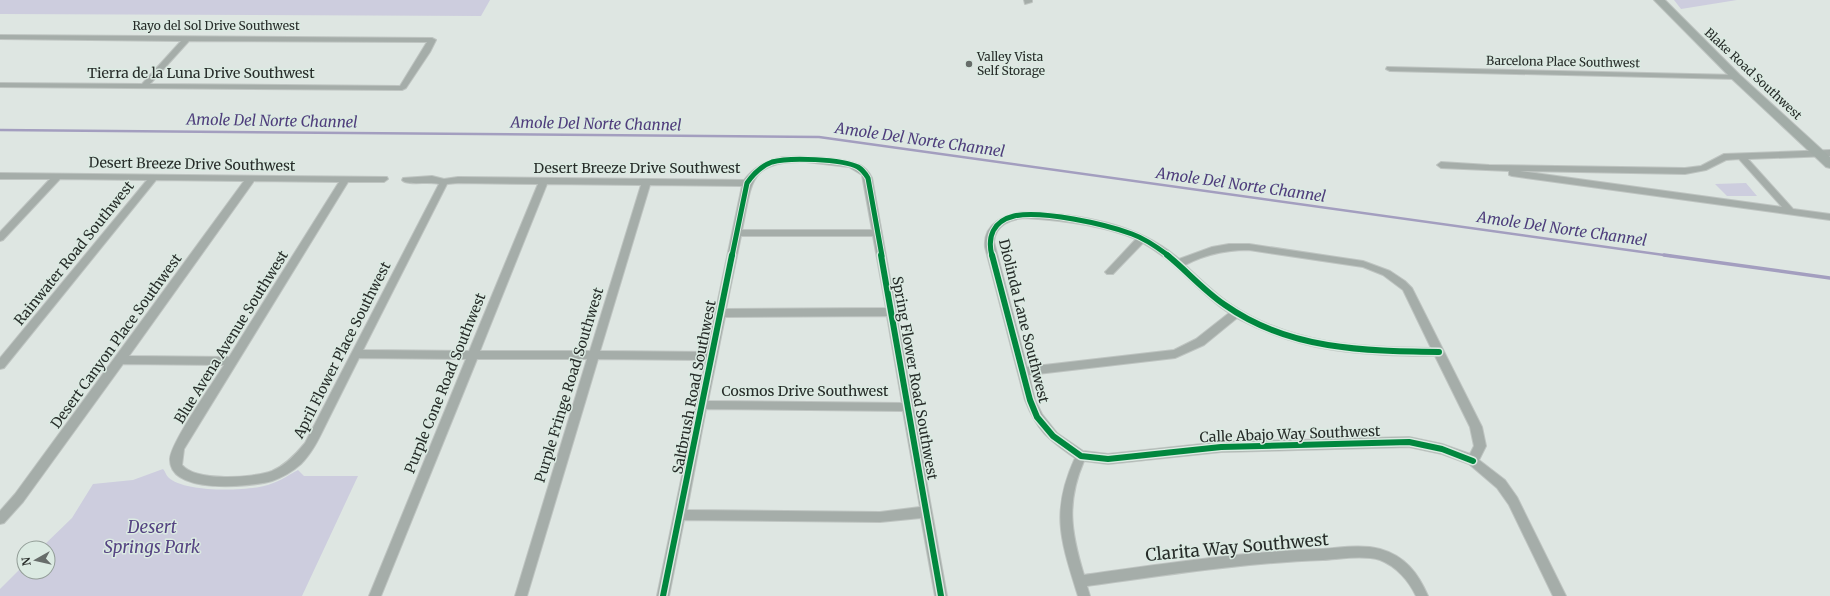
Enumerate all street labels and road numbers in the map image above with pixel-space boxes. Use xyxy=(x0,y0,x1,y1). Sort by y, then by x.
street label: Rayo del Sol Drive Southwest xyxy=(132,18,300,33)
street label: Blake Road Southwest xyxy=(1702,25,1805,123)
street label: Barcelona Place Southwest xyxy=(1486,53,1640,70)
street label: Tierra de la Luna Drive Southwest xyxy=(87,64,315,82)
street label: Desert Breeze Drive Southwest xyxy=(88,153,296,175)
street label: Desert Breeze Drive Southwest xyxy=(534,159,741,177)
street label: Rainwater Road Southwest xyxy=(10,177,138,329)
street label: Diolinda Lane Southwest xyxy=(995,237,1053,405)
street label: Blue Avena Avenue Southwest xyxy=(170,247,292,427)
street label: Desert Canyon Place Southwest xyxy=(47,250,186,432)
street label: April Flower Place Southwest xyxy=(289,258,395,442)
street label: Spring Flower Road Southwest xyxy=(888,275,942,482)
street label: Purple Fringe Road Southwest xyxy=(531,285,607,485)
street label: Purple Cone Road Southwest xyxy=(400,290,490,476)
street label: Saltbrush Road Southwest xyxy=(668,298,720,475)
street label: Cosmos Drive Southwest xyxy=(722,382,889,400)
street label: Calle Abajo Way Southwest xyxy=(1199,422,1381,446)
street label: Clarita Way Southwest xyxy=(1145,528,1330,566)

